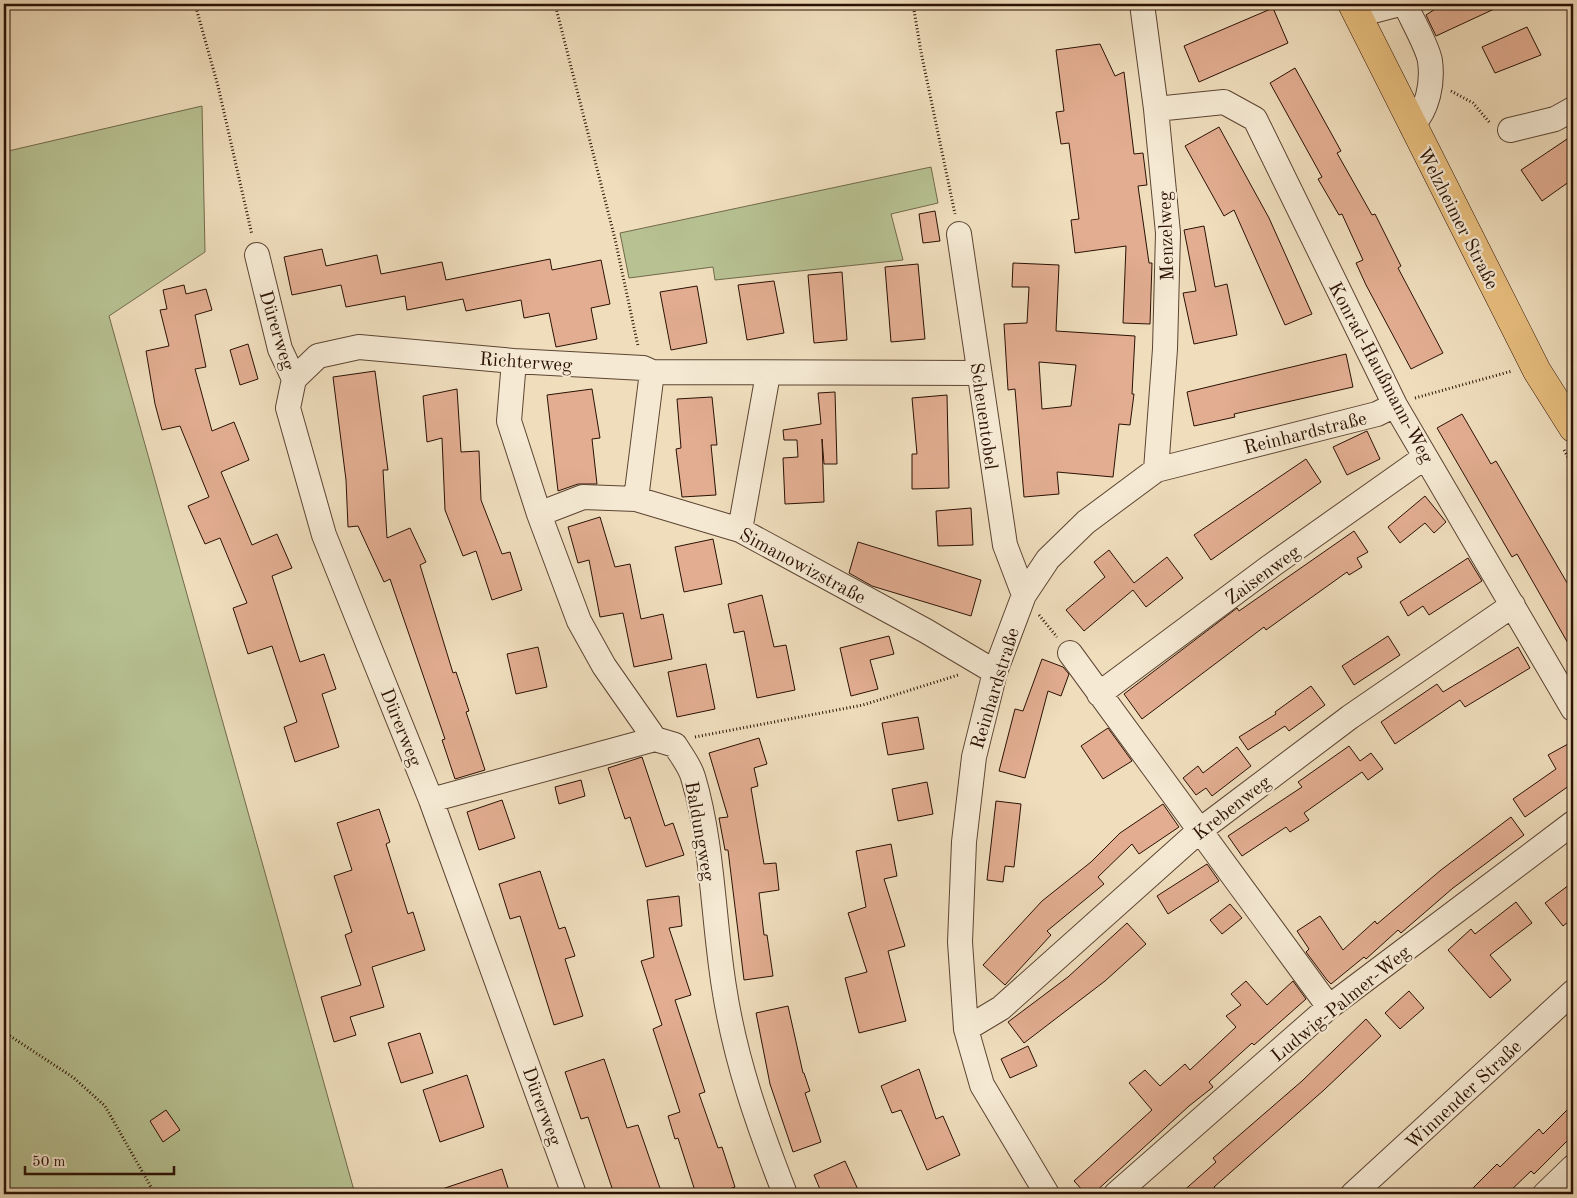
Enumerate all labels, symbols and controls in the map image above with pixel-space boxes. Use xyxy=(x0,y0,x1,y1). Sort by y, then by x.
street label: Welzheimer Straße xyxy=(1413,145,1501,293)
street label: Menzelweg xyxy=(1156,190,1179,281)
street label: Konrad-Haußmann-Weg xyxy=(1324,279,1436,468)
street label: Dürerweg xyxy=(255,289,297,373)
street label: Richterweg xyxy=(479,351,574,376)
street label: Scheuentobel xyxy=(966,362,999,471)
street label: Reinhardstraße xyxy=(1242,410,1369,459)
street label: Simanowizstraße xyxy=(736,526,868,608)
street label: Zaisenweg xyxy=(1223,542,1305,609)
street label: Reinhardstraße xyxy=(969,626,1024,752)
street label: Dürerweg xyxy=(375,686,424,770)
street label: Krebenweg xyxy=(1190,773,1275,845)
street label: Baldungweg xyxy=(680,780,717,884)
street label: Ludwig-Palmer-Weg xyxy=(1268,943,1415,1067)
street label: Winnender Straße xyxy=(1403,1038,1526,1154)
street label: Dürerweg xyxy=(518,1065,564,1149)
scale bar xyxy=(25,1143,174,1175)
text: 50 m xyxy=(32,1155,66,1170)

